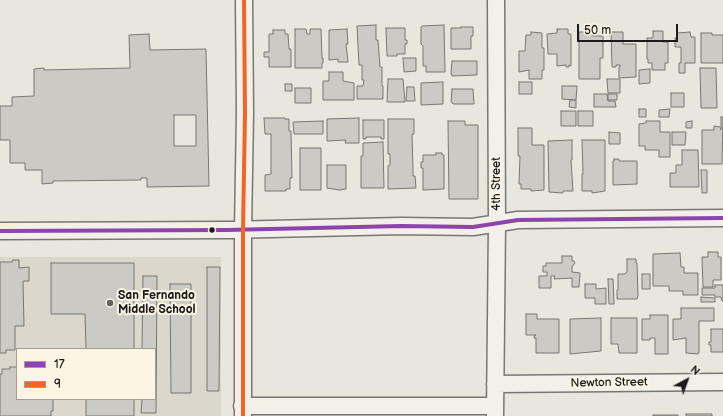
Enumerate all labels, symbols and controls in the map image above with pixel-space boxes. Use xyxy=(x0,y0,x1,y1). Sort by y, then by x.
scale bar xyxy=(579,16,680,42)
text: 50 m xyxy=(584,23,611,38)
street label: 4th Street xyxy=(490,157,504,211)
unlabelled marker xyxy=(207,225,217,235)
place label: San Fernando Middle School xyxy=(118,289,196,317)
marker: San Fernando Middle School xyxy=(105,298,115,308)
legend xyxy=(16,348,156,400)
text: 17 xyxy=(54,357,65,372)
north arrow xyxy=(667,360,707,400)
text: N xyxy=(688,363,703,378)
street label: Newton Street xyxy=(570,375,648,391)
text: 9 xyxy=(54,377,61,392)

